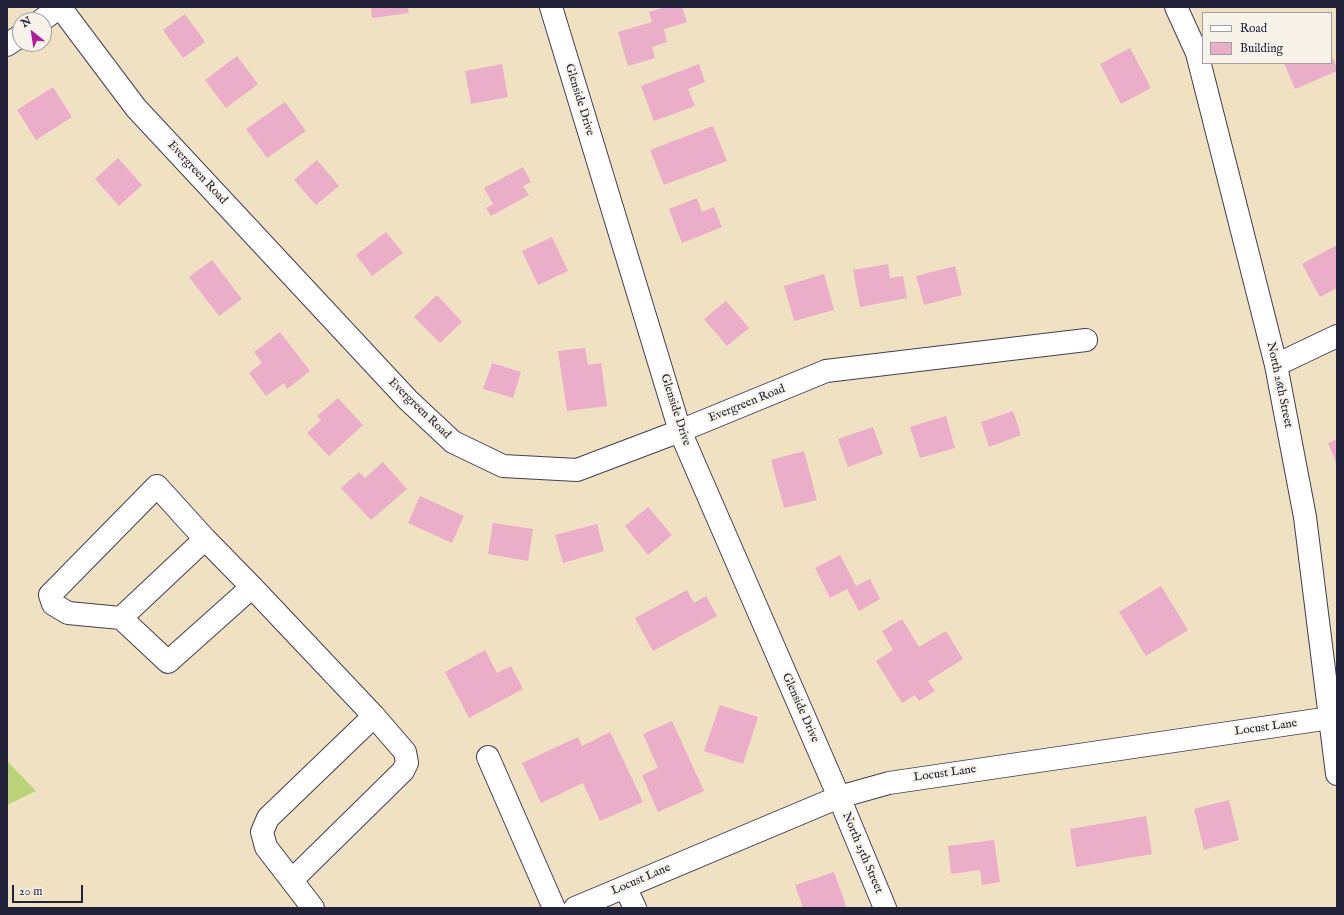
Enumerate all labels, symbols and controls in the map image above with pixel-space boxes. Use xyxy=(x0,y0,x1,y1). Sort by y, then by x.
north arrow xyxy=(12,12,52,52)
legend xyxy=(1202,12,1332,64)
text: N xyxy=(19,14,34,31)
text: Road xyxy=(1240,21,1267,36)
text: Building xyxy=(1240,41,1283,56)
street label: Glenside Drive xyxy=(561,62,597,138)
street label: Evergreen Road xyxy=(164,138,230,208)
street label: North 26th Street xyxy=(1263,341,1295,429)
street label: Glenside Drive xyxy=(657,372,693,448)
street label: Evergreen Road xyxy=(385,376,453,442)
street label: Evergreen Road xyxy=(707,382,787,426)
street label: Glenside Drive xyxy=(778,671,822,745)
street label: Locust Lane xyxy=(1234,716,1298,740)
street label: Locust Lane xyxy=(913,762,977,786)
street label: North 25th Street xyxy=(838,810,886,896)
street label: Locust Lane xyxy=(609,861,673,899)
scale bar xyxy=(14,877,85,903)
text: 20 m xyxy=(19,884,42,899)

